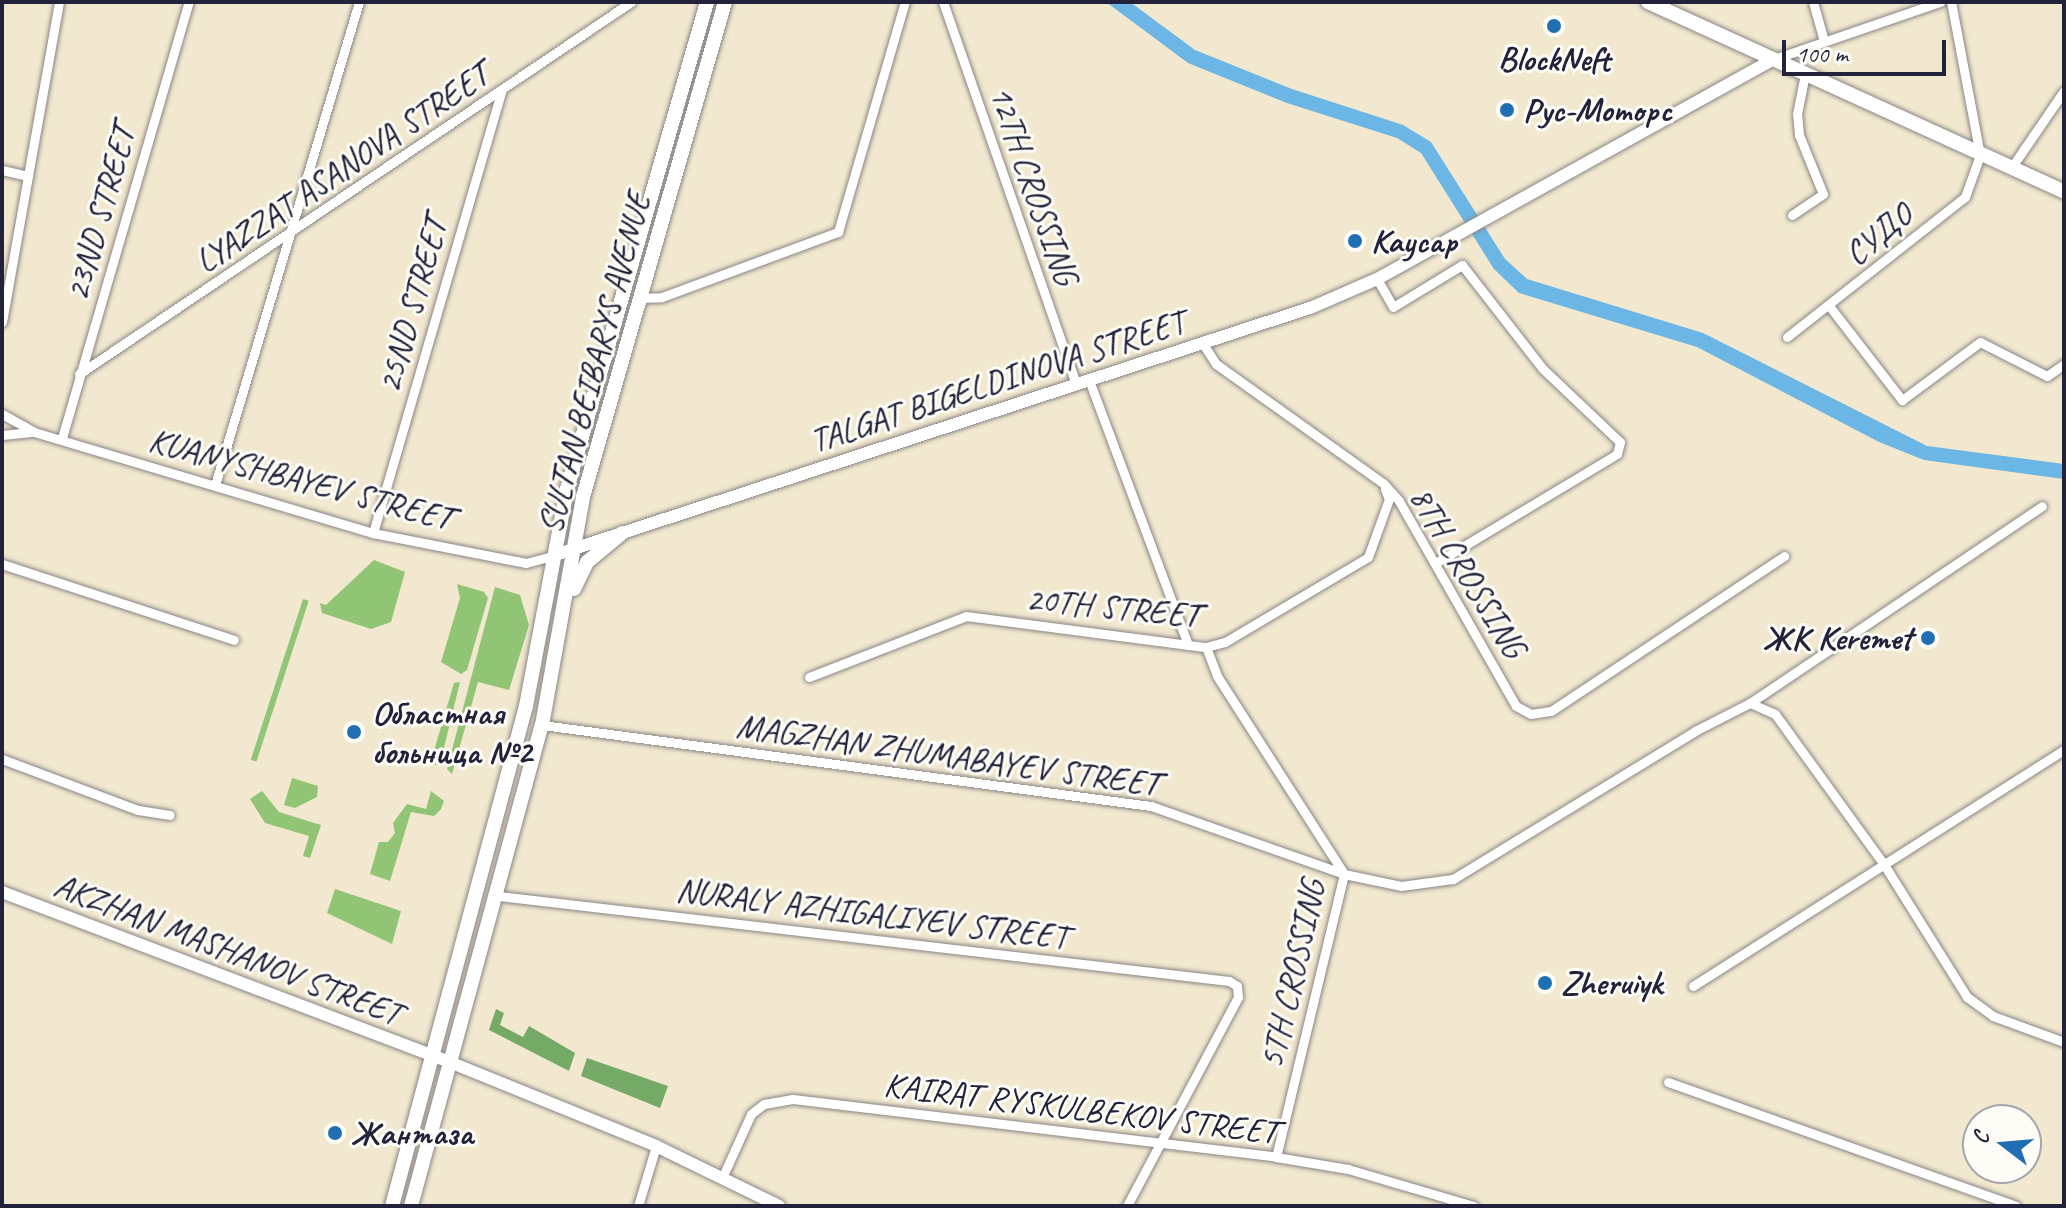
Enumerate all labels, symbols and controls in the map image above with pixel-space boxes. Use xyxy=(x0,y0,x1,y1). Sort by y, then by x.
marker: BlockNeft xyxy=(1545,17,1563,35)
scale bar xyxy=(1786,24,1950,74)
place label: BlockNeft xyxy=(1498,39,1610,79)
text: 100 m xyxy=(1796,39,1848,69)
street label: LYAZZAT ASANOVA STREET xyxy=(188,55,496,281)
street label: 12TH CROSSING xyxy=(981,81,1087,289)
place label: Рус-Моторс xyxy=(1523,90,1672,130)
marker: Рус-Моторс xyxy=(1498,101,1516,119)
street label: 23ND STREET xyxy=(56,121,144,305)
street label: SULTAN BEIBARYS AVENUE xyxy=(529,189,659,537)
street label: СУДО xyxy=(1836,194,1920,274)
street label: 25ND STREET xyxy=(368,213,456,397)
place label: Каусар xyxy=(1371,221,1457,261)
marker: Каусар xyxy=(1346,232,1364,250)
street label: TALGAT BIGELDINOVA STREET xyxy=(804,301,1190,461)
street label: KUANYSHBAYEV STREET xyxy=(145,419,457,539)
street label: 8TH CROSSING xyxy=(1401,480,1535,664)
street label: 20TH STREET xyxy=(1024,578,1202,636)
place label: ЖК Keremet xyxy=(1763,618,1912,658)
marker: ЖК Keremet xyxy=(1919,629,1937,647)
place label: Областная больница №2 xyxy=(372,692,532,772)
street label: MAGZHAN ZHUMABAYEV STREET xyxy=(735,705,1161,805)
marker: Областная больница №2 xyxy=(343,721,365,743)
street label: AKZHAN MASHANOV STREET xyxy=(47,863,409,1035)
street label: NURALY AZHIGALIYEV STREET xyxy=(673,869,1071,957)
street label: 5TH CROSSING xyxy=(1251,876,1333,1072)
place label: Zheruiyk xyxy=(1561,963,1662,1003)
marker: Zheruiyk xyxy=(1536,974,1554,992)
street label: KAIRAT RYSKULBEKOV STREET xyxy=(882,1064,1280,1152)
north arrow xyxy=(1962,1104,2042,1184)
place label: Жантаза xyxy=(351,1113,473,1153)
marker: Жантаза xyxy=(326,1124,344,1142)
text: С xyxy=(1966,1129,1996,1147)

